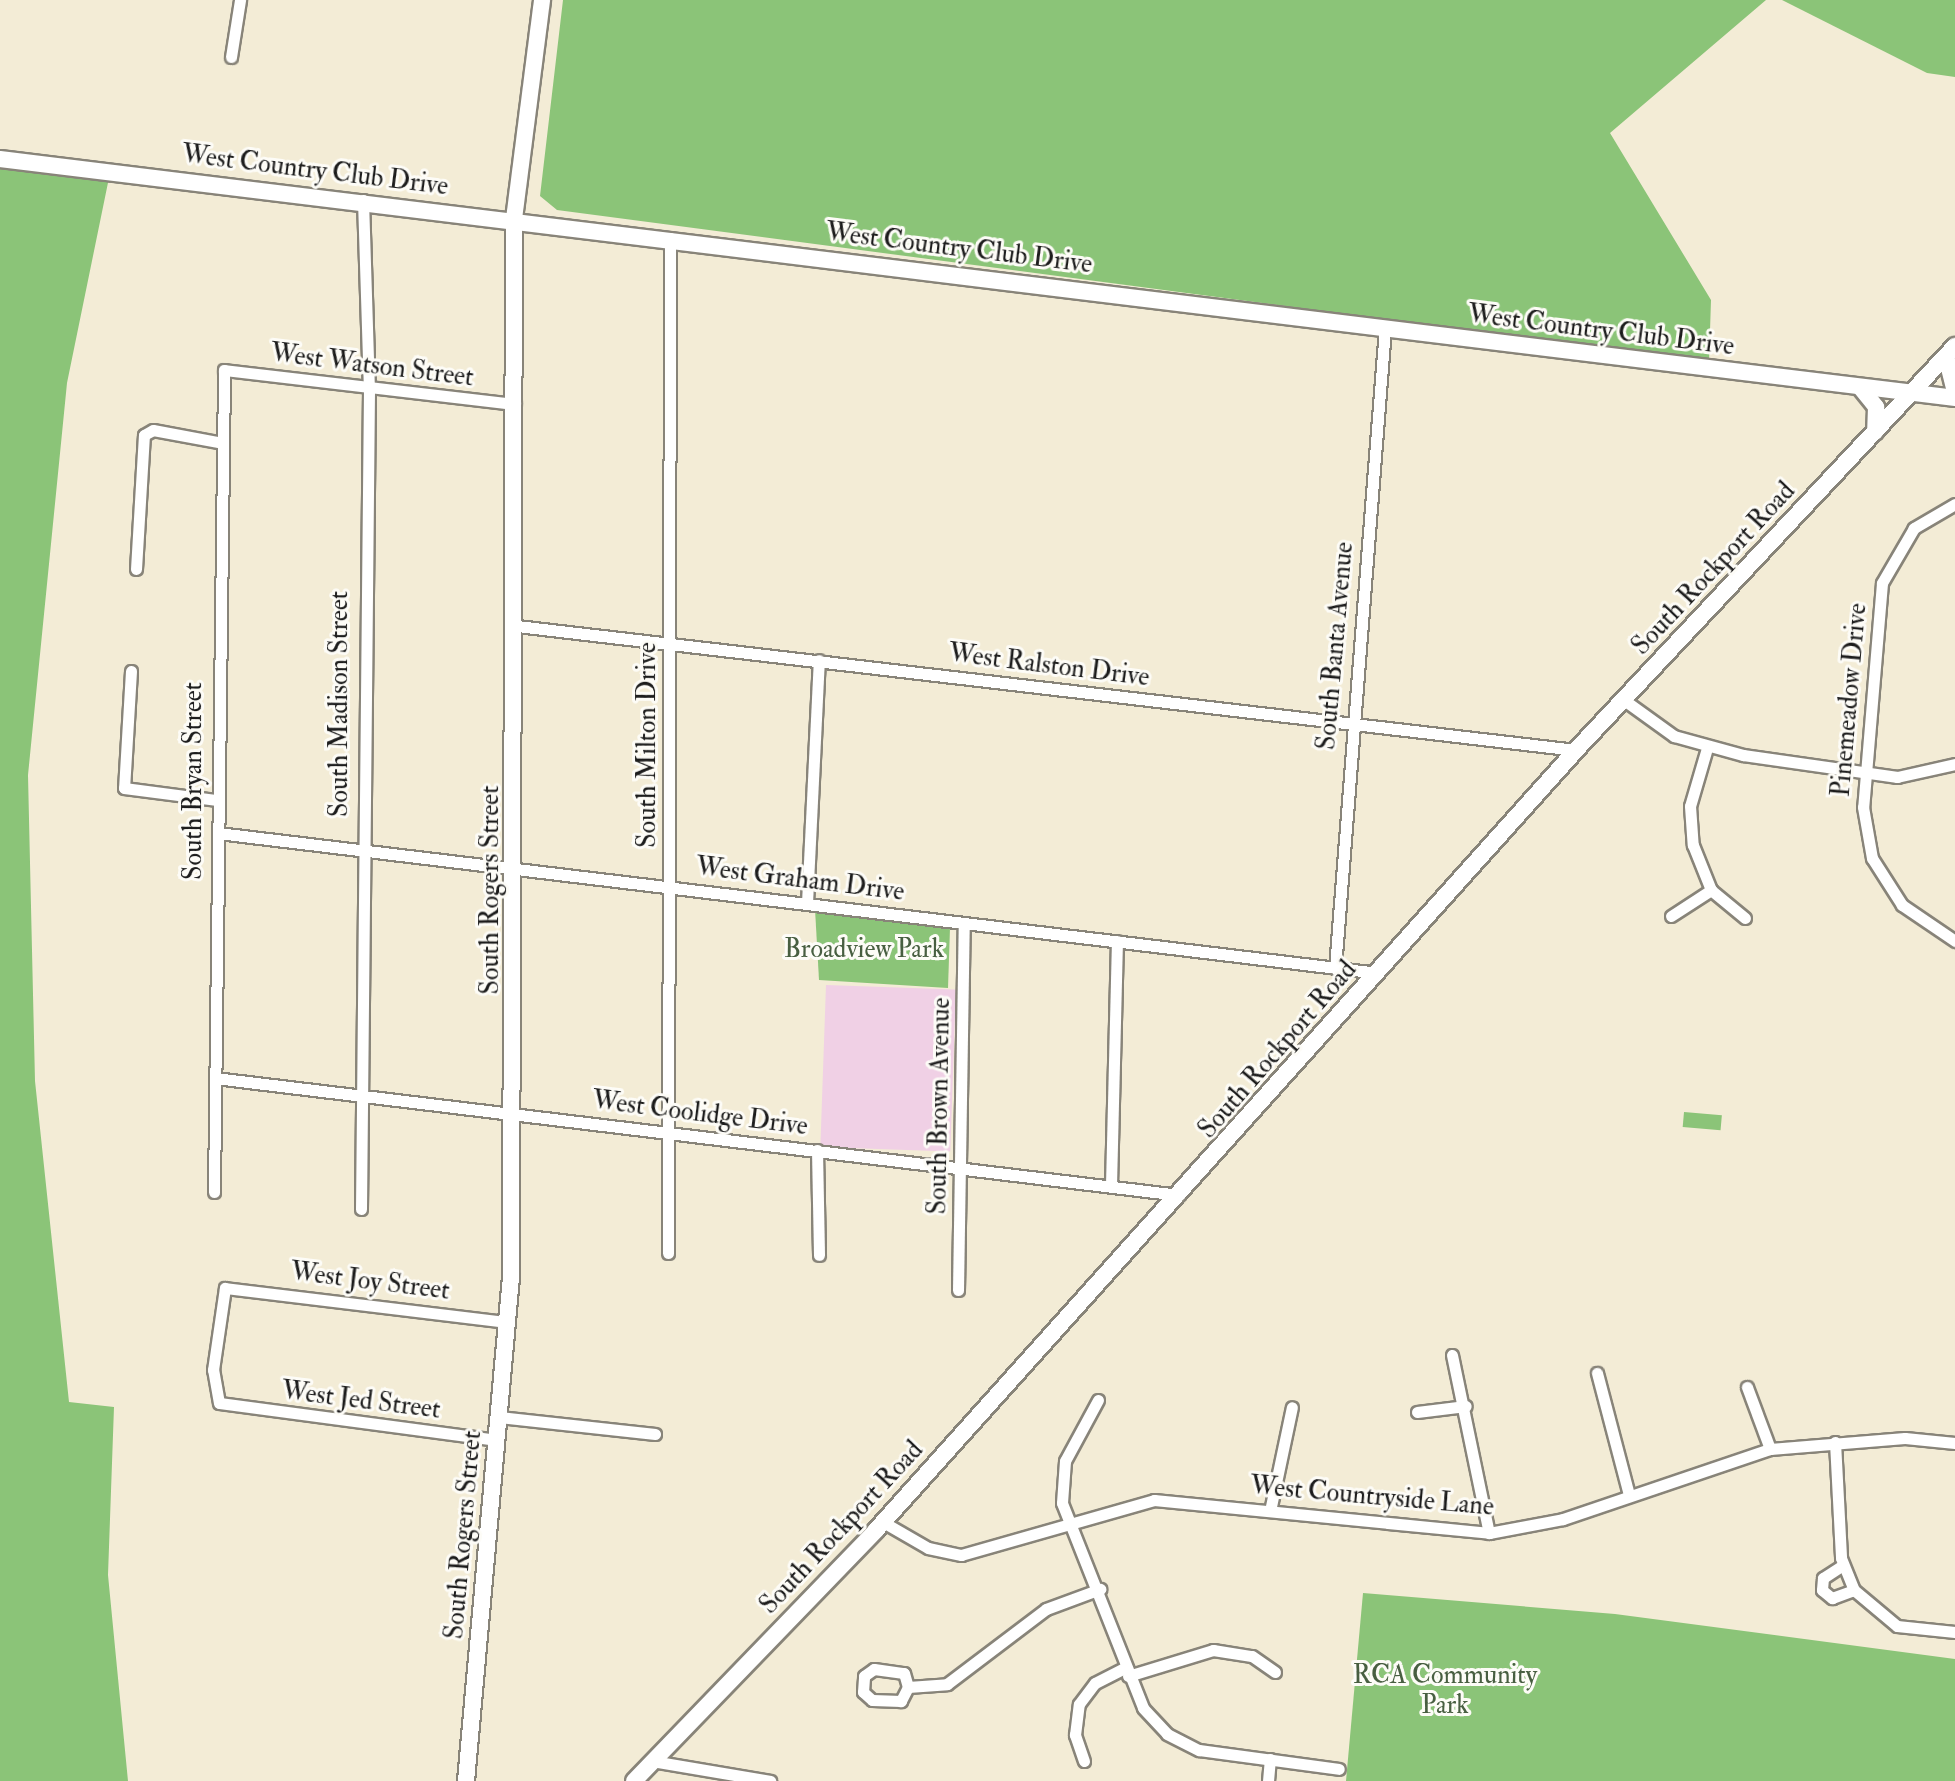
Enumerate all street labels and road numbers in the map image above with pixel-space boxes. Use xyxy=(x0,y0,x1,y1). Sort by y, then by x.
street label: West Country Club Drive xyxy=(180,139,450,203)
street label: West Country Club Drive xyxy=(824,217,1094,281)
street label: West Country Club Drive xyxy=(1466,299,1736,363)
street label: West Watson Street xyxy=(269,338,475,394)
street label: South Rockport Road xyxy=(1626,476,1802,662)
street label: South Banta Avenue xyxy=(1311,541,1361,751)
street label: South Madison Street xyxy=(324,591,356,817)
street label: Pinemeadow Drive xyxy=(1826,602,1874,798)
street label: West Ralston Drive xyxy=(947,638,1151,694)
street label: South Milton Drive xyxy=(632,642,664,848)
street label: South Bryan Street xyxy=(178,682,210,880)
street label: South Rogers Street xyxy=(475,785,507,995)
street label: West Graham Drive xyxy=(694,852,906,908)
street label: South Rockport Road xyxy=(1192,955,1364,1145)
street label: South Brown Avenue xyxy=(923,997,957,1215)
street label: West Coolidge Drive xyxy=(591,1085,809,1143)
street label: West Joy Street xyxy=(289,1257,451,1307)
street label: West Jed Street xyxy=(280,1376,442,1426)
street label: South Rogers Street xyxy=(439,1429,489,1641)
street label: South Rockport Road xyxy=(754,1435,930,1621)
street label: West Countryside Lane xyxy=(1249,1471,1495,1523)

